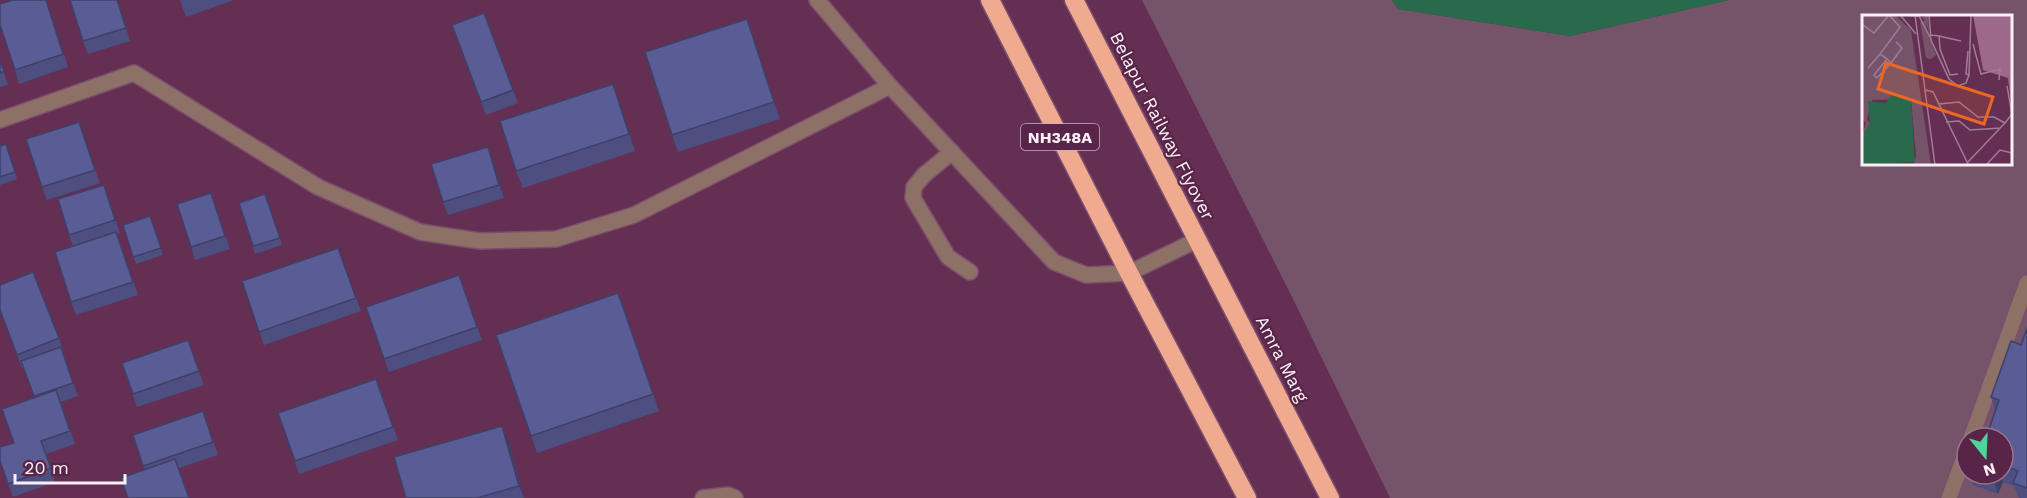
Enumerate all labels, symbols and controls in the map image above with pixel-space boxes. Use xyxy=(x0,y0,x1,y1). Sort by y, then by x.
inset map xyxy=(1862,15,2012,165)
street label: Belapur Railway Flyover xyxy=(1106,28,1219,223)
road number: NH348A xyxy=(1021,124,1099,150)
street label: Amra Marg xyxy=(1252,312,1313,406)
north arrow xyxy=(1955,426,2015,486)
scale bar xyxy=(15,447,124,485)
text: 20 m xyxy=(24,457,69,478)
text: N xyxy=(1981,459,1998,481)

